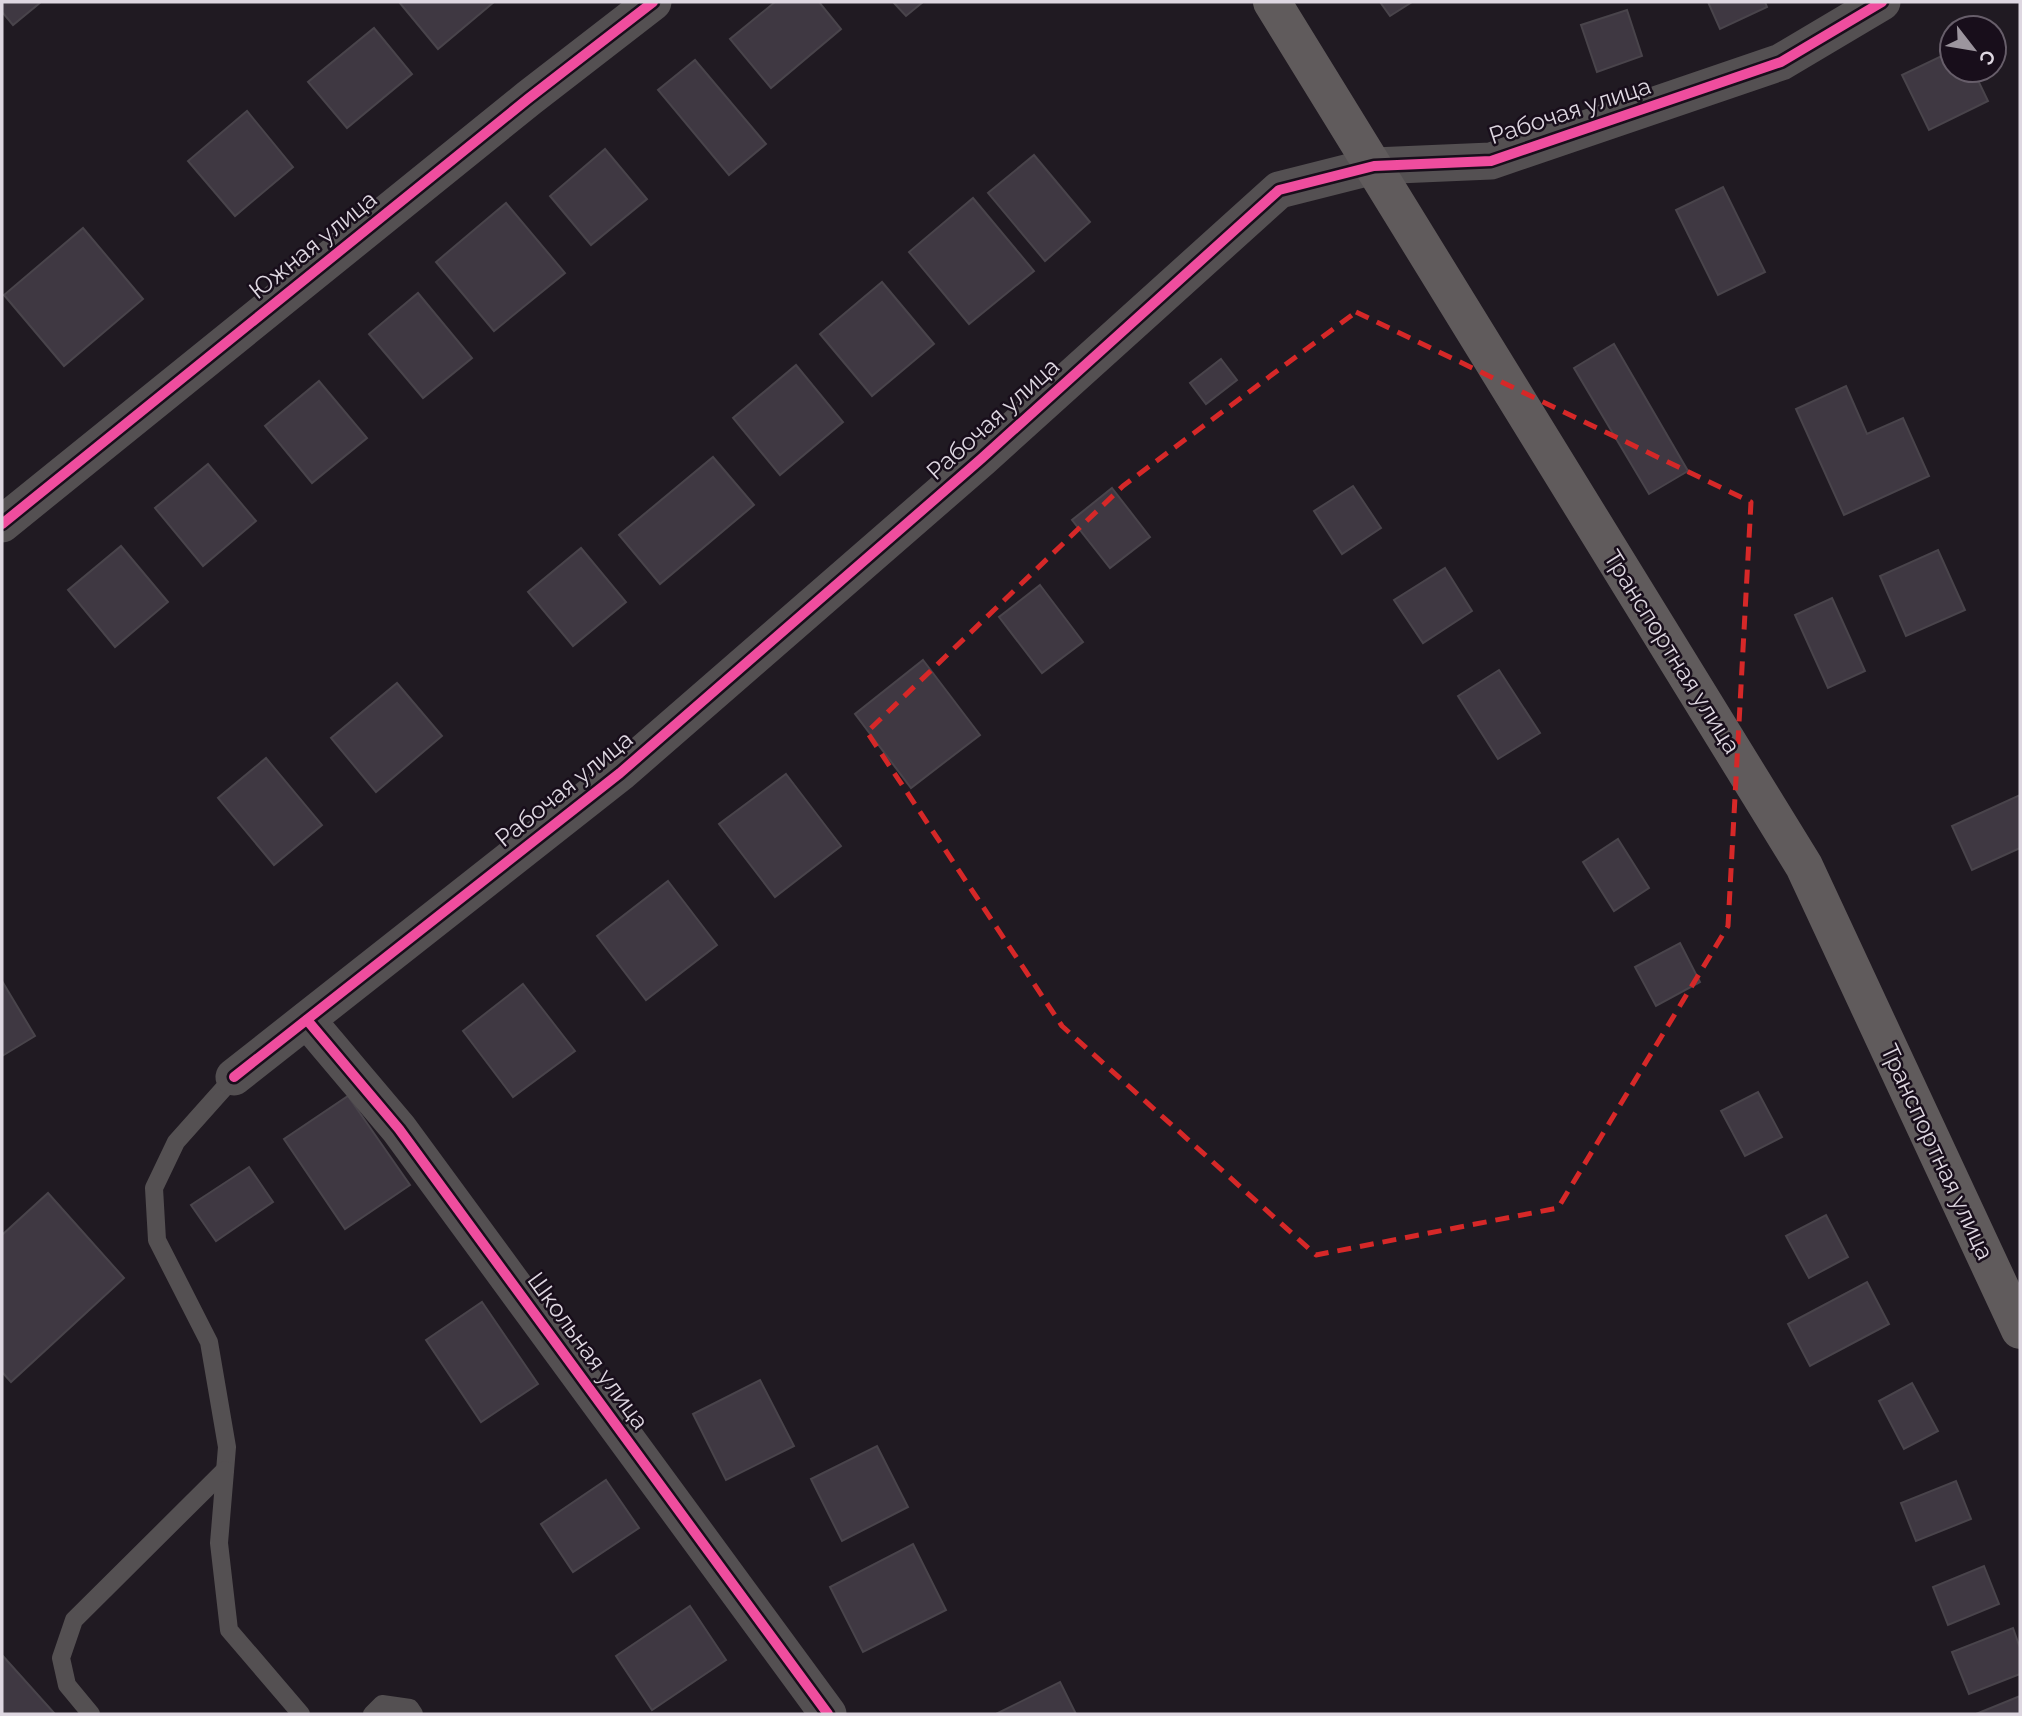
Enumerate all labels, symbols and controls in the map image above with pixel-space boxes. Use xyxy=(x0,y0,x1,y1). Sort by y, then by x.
north arrow xyxy=(1938,14,2008,84)
text: С xyxy=(1975,46,2000,69)
street label: Рабочая улица xyxy=(1485,71,1654,150)
street label: Южная улица xyxy=(243,184,382,305)
street label: Рабочая улица xyxy=(921,352,1065,486)
street label: Транспортная улица xyxy=(1598,545,1747,759)
street label: Рабочая улица xyxy=(489,724,638,853)
street label: Транспортная улица xyxy=(1875,1039,2000,1264)
street label: Школьная улица xyxy=(522,1266,655,1435)

